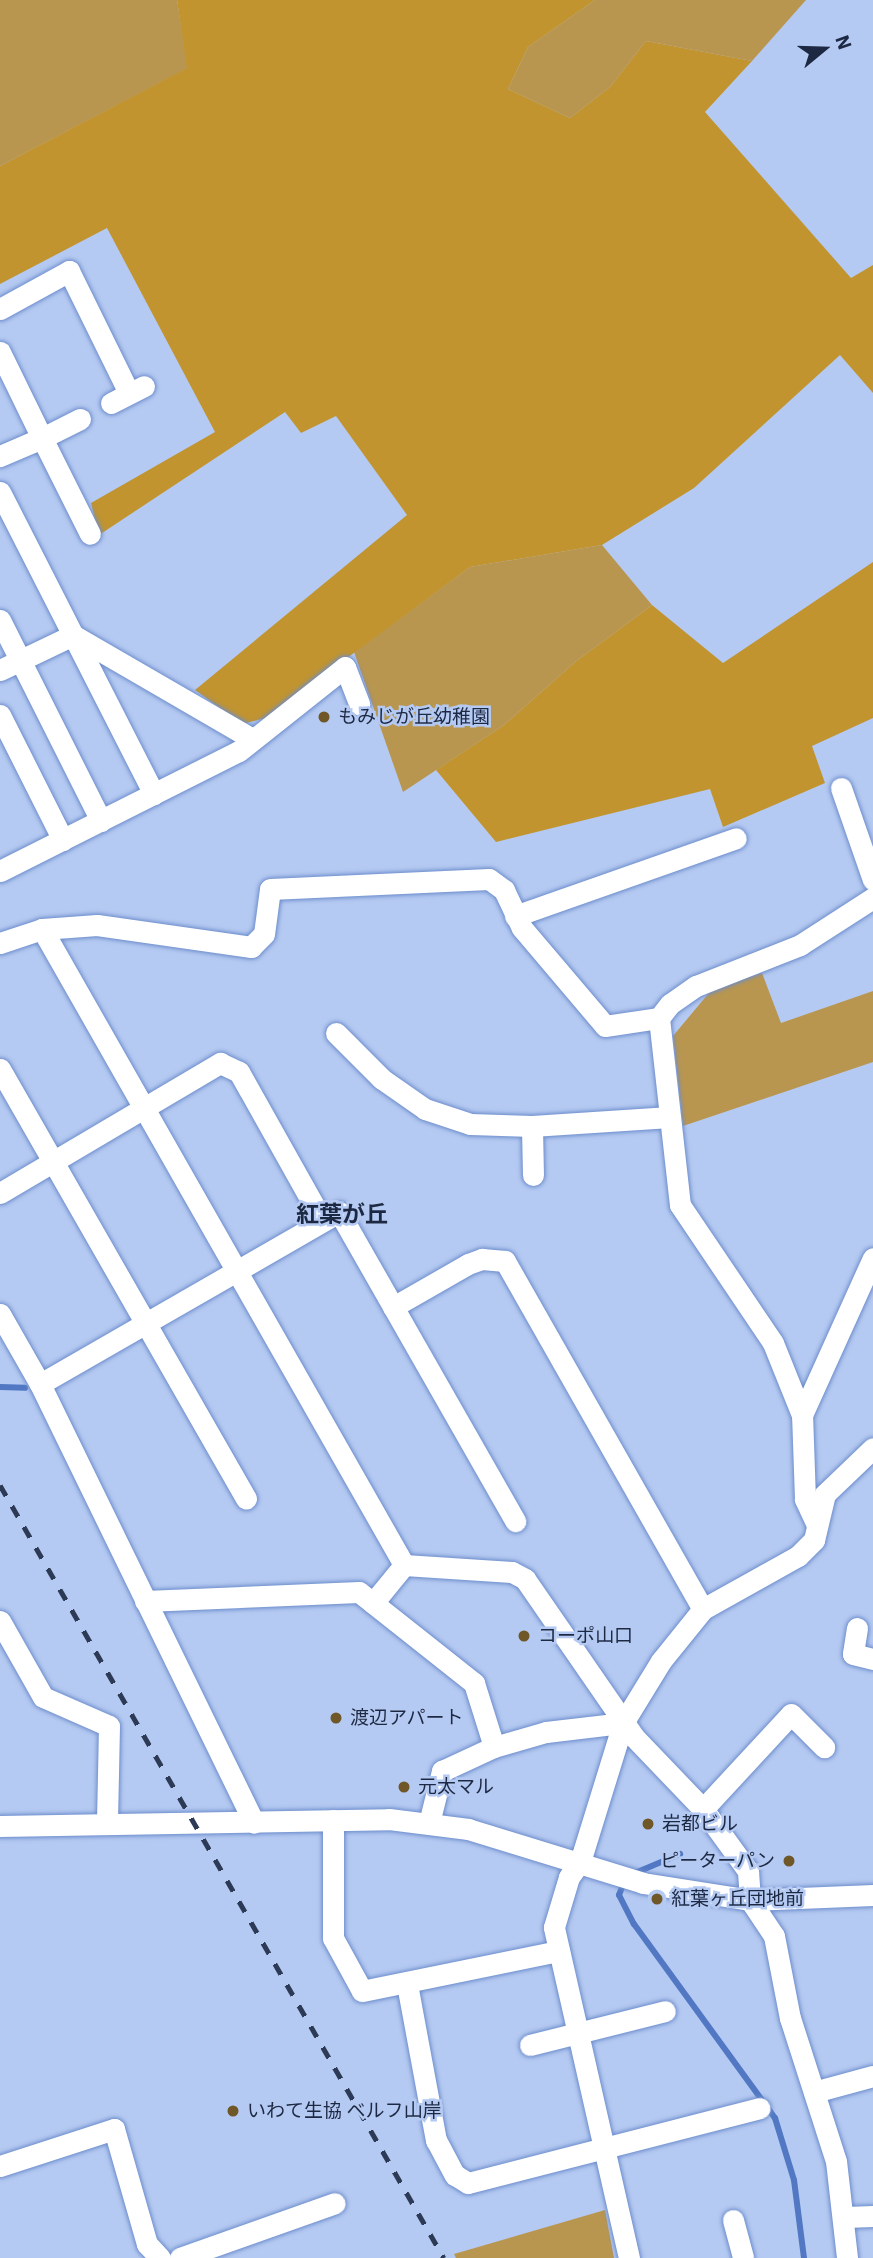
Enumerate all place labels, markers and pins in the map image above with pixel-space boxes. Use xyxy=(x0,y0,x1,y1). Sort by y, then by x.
place label: もみじが丘幼稚園 xyxy=(338,706,490,728)
marker: もみじが丘幼稚園 xyxy=(316,709,332,725)
place label: コーポ山口 xyxy=(538,1625,633,1647)
marker: コーポ山口 xyxy=(516,1628,532,1644)
place label: 渡辺アパート xyxy=(350,1707,464,1729)
marker: 渡辺アパート xyxy=(328,1710,344,1726)
place label: 元太マル xyxy=(418,1776,494,1798)
marker: 元太マル xyxy=(396,1779,412,1795)
place label: 岩都ビル xyxy=(662,1813,738,1835)
marker: 岩都ビル xyxy=(640,1816,656,1832)
place label: ピーターパン xyxy=(661,1850,775,1872)
marker: ピーターパン xyxy=(781,1853,797,1869)
place label: 紅葉ヶ丘団地前 xyxy=(671,1888,804,1910)
marker: 紅葉ヶ丘団地前 xyxy=(649,1891,665,1907)
place label: いわて生協 ベルフ山岸 xyxy=(247,2100,441,2122)
marker: いわて生協 ベルフ山岸 xyxy=(225,2103,241,2119)

